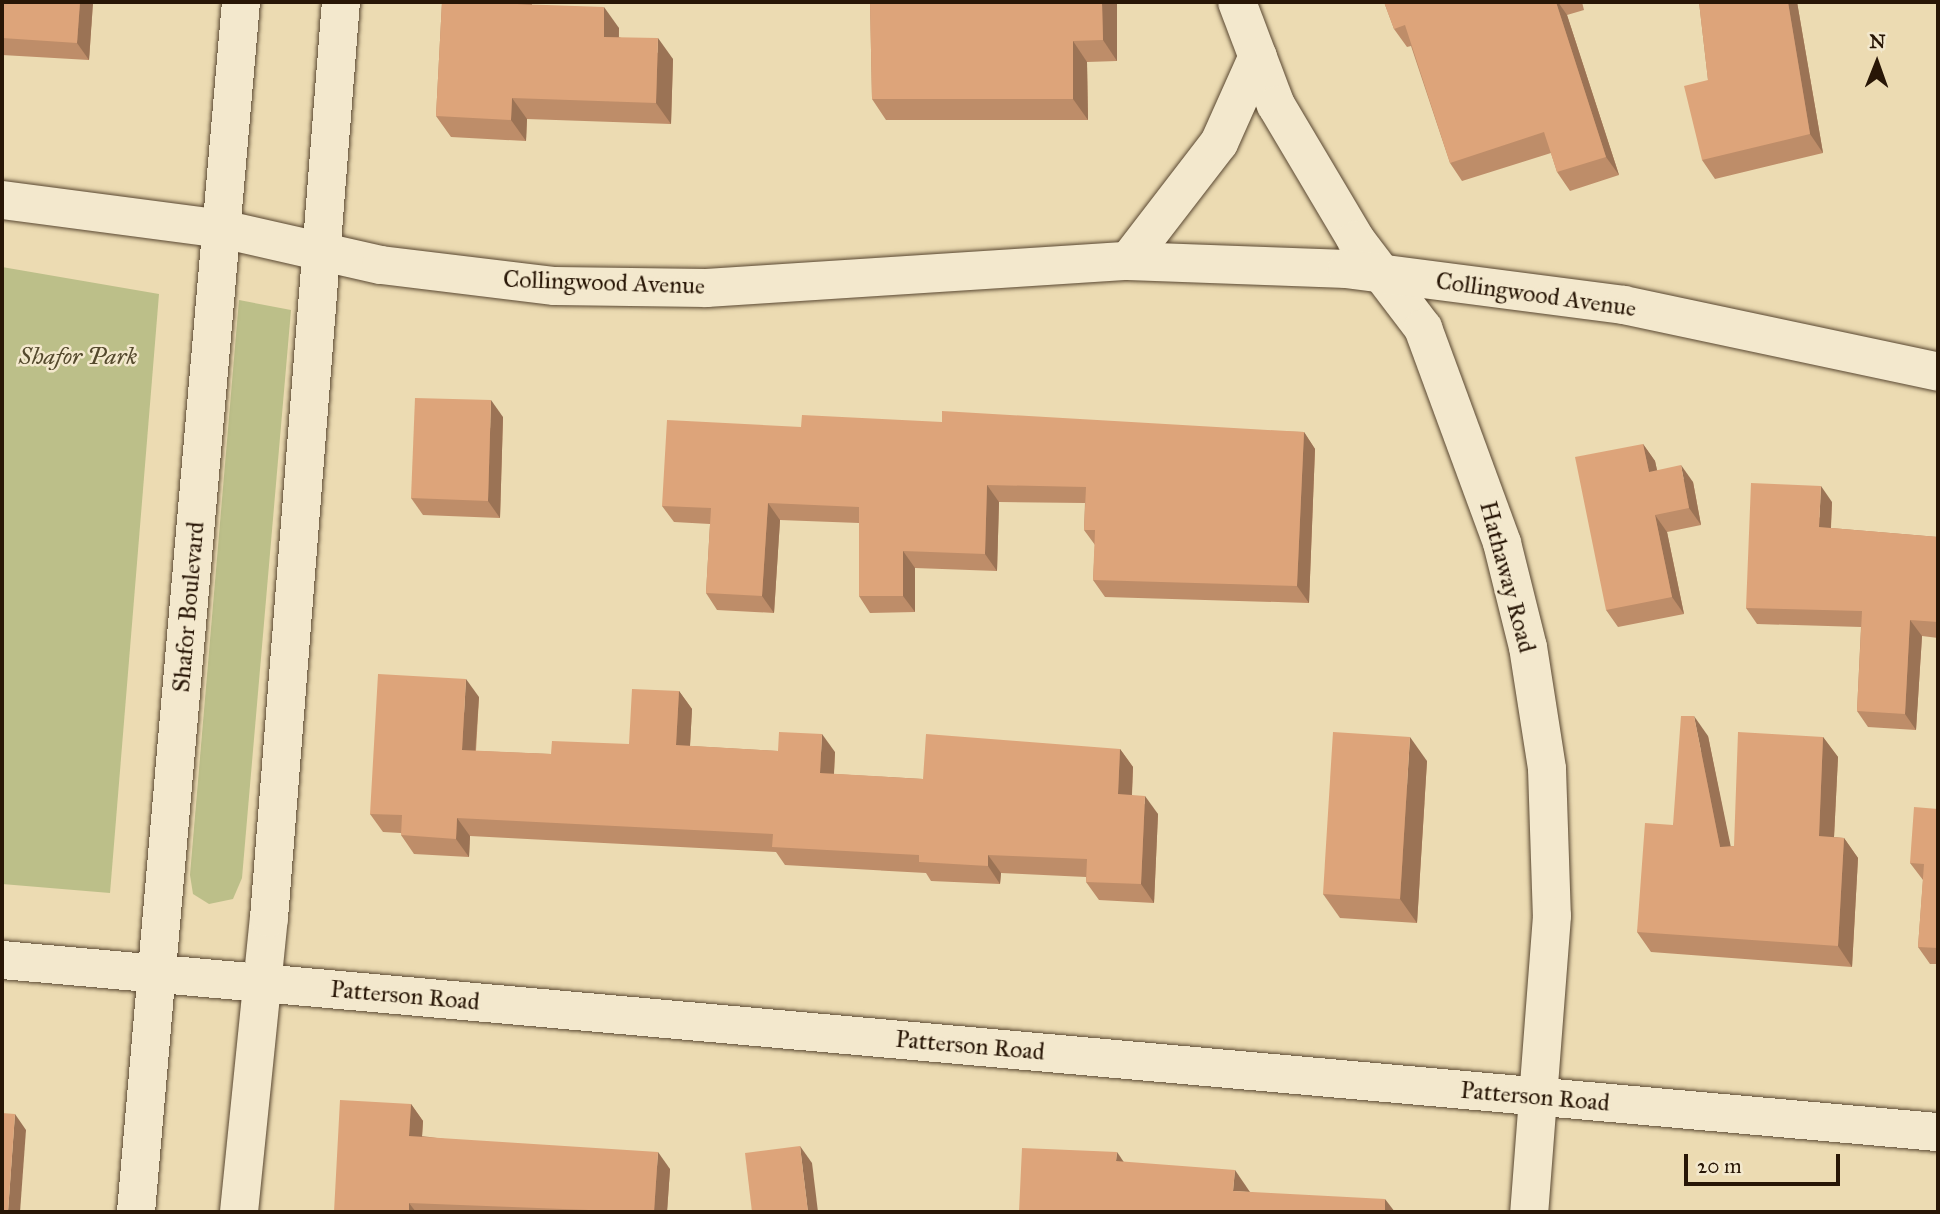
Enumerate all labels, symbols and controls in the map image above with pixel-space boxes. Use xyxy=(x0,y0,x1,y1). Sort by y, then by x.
north arrow xyxy=(1842,28,1912,98)
text: N xyxy=(1869,30,1886,53)
street label: Collingwood Avenue xyxy=(503,265,705,301)
street label: Collingwood Avenue xyxy=(1434,267,1638,323)
park label: Shafor Park xyxy=(19,343,137,371)
street label: Hathaway Road xyxy=(1473,498,1541,656)
street label: Shafor Boulevard xyxy=(167,520,211,694)
street label: Patterson Road xyxy=(329,975,481,1017)
street label: Patterson Road xyxy=(894,1025,1046,1067)
street label: Patterson Road xyxy=(1459,1076,1611,1118)
scale bar xyxy=(1688,1140,1844,1184)
text: 20 m xyxy=(1697,1153,1742,1179)

